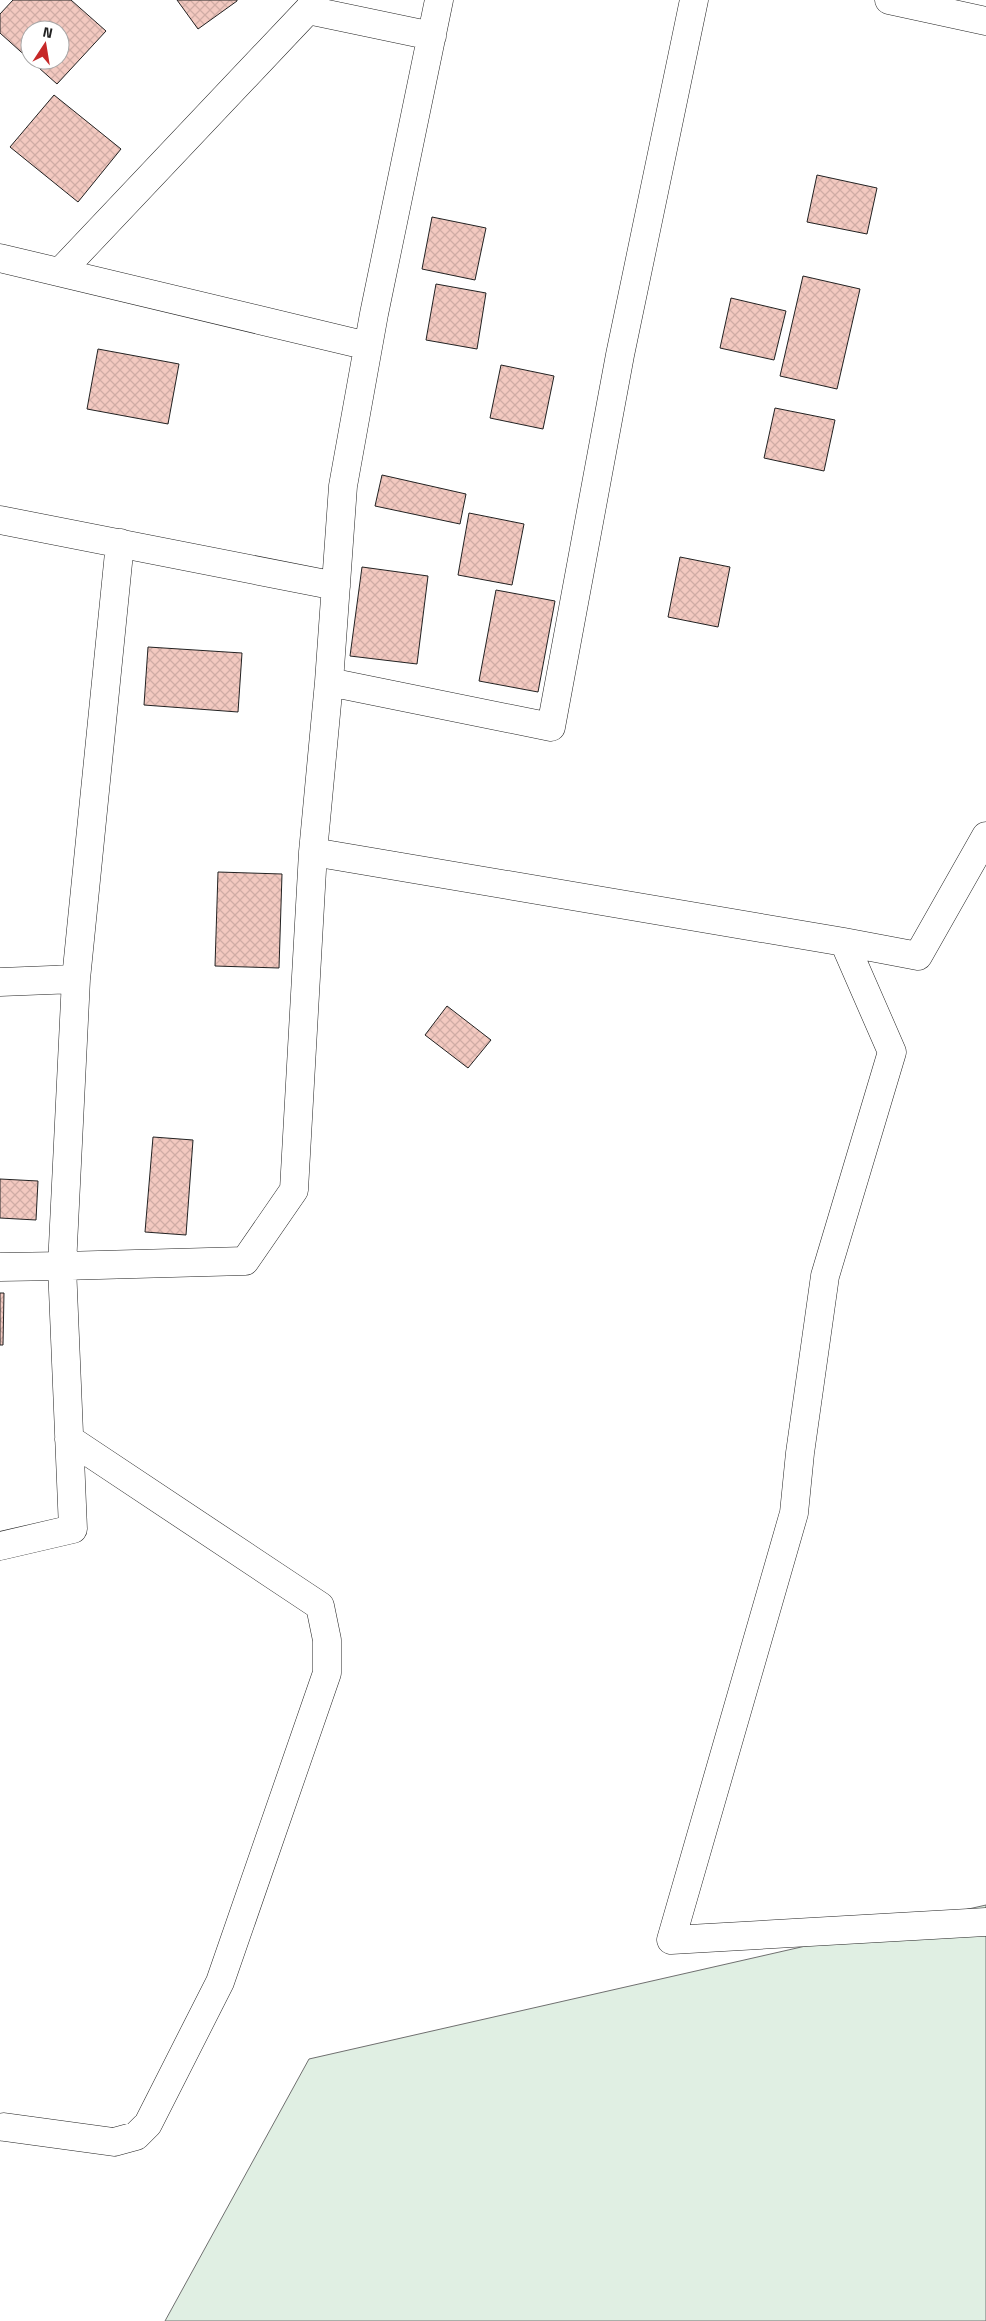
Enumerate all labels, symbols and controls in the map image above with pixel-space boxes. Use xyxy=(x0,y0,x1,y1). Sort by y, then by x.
north arrow xyxy=(20,20,70,70)
text: N xyxy=(41,21,55,43)

